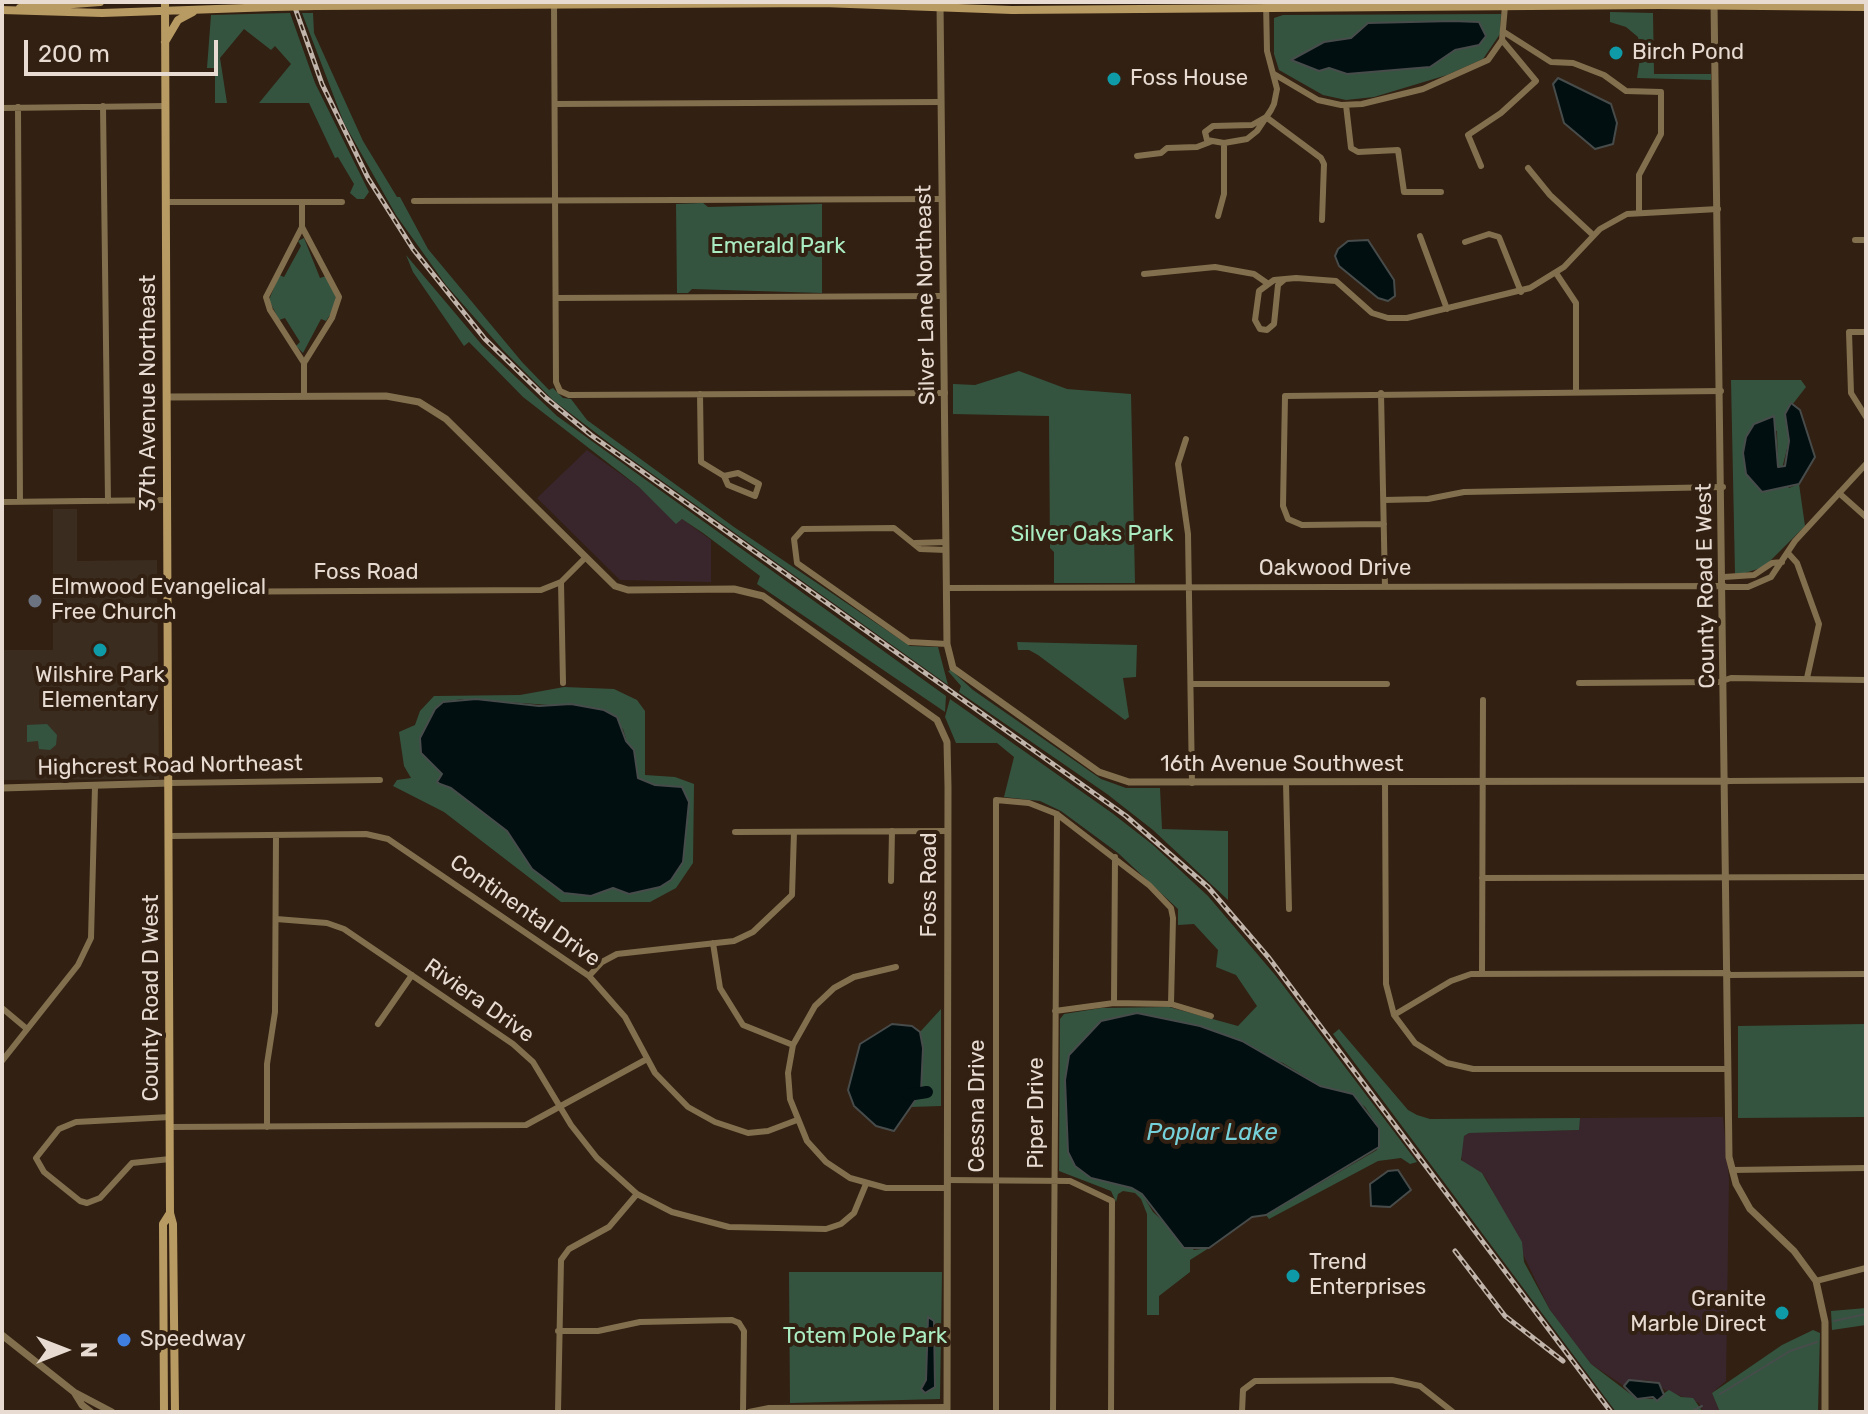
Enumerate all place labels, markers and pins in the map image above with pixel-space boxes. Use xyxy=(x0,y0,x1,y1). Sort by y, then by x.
place label: Birch Pond xyxy=(1632,40,1744,66)
marker: Birch Pond xyxy=(1607,44,1625,62)
place label: Foss House xyxy=(1130,66,1248,92)
marker: Foss House xyxy=(1105,70,1123,88)
place label: Elmwood Evangelical Free Church xyxy=(51,575,266,626)
marker: Elmwood Evangelical Free Church xyxy=(26,592,44,610)
marker: Wilshire Park Elementary xyxy=(91,641,109,659)
place label: Wilshire Park Elementary xyxy=(35,663,165,714)
place label: Trend Enterprises xyxy=(1309,1250,1426,1302)
marker: Trend Enterprises xyxy=(1284,1267,1302,1285)
place label: Granite Marble Direct xyxy=(1630,1287,1766,1338)
marker: Granite Marble Direct xyxy=(1773,1304,1791,1322)
place label: Speedway xyxy=(140,1327,246,1353)
marker: Speedway xyxy=(115,1331,133,1349)

